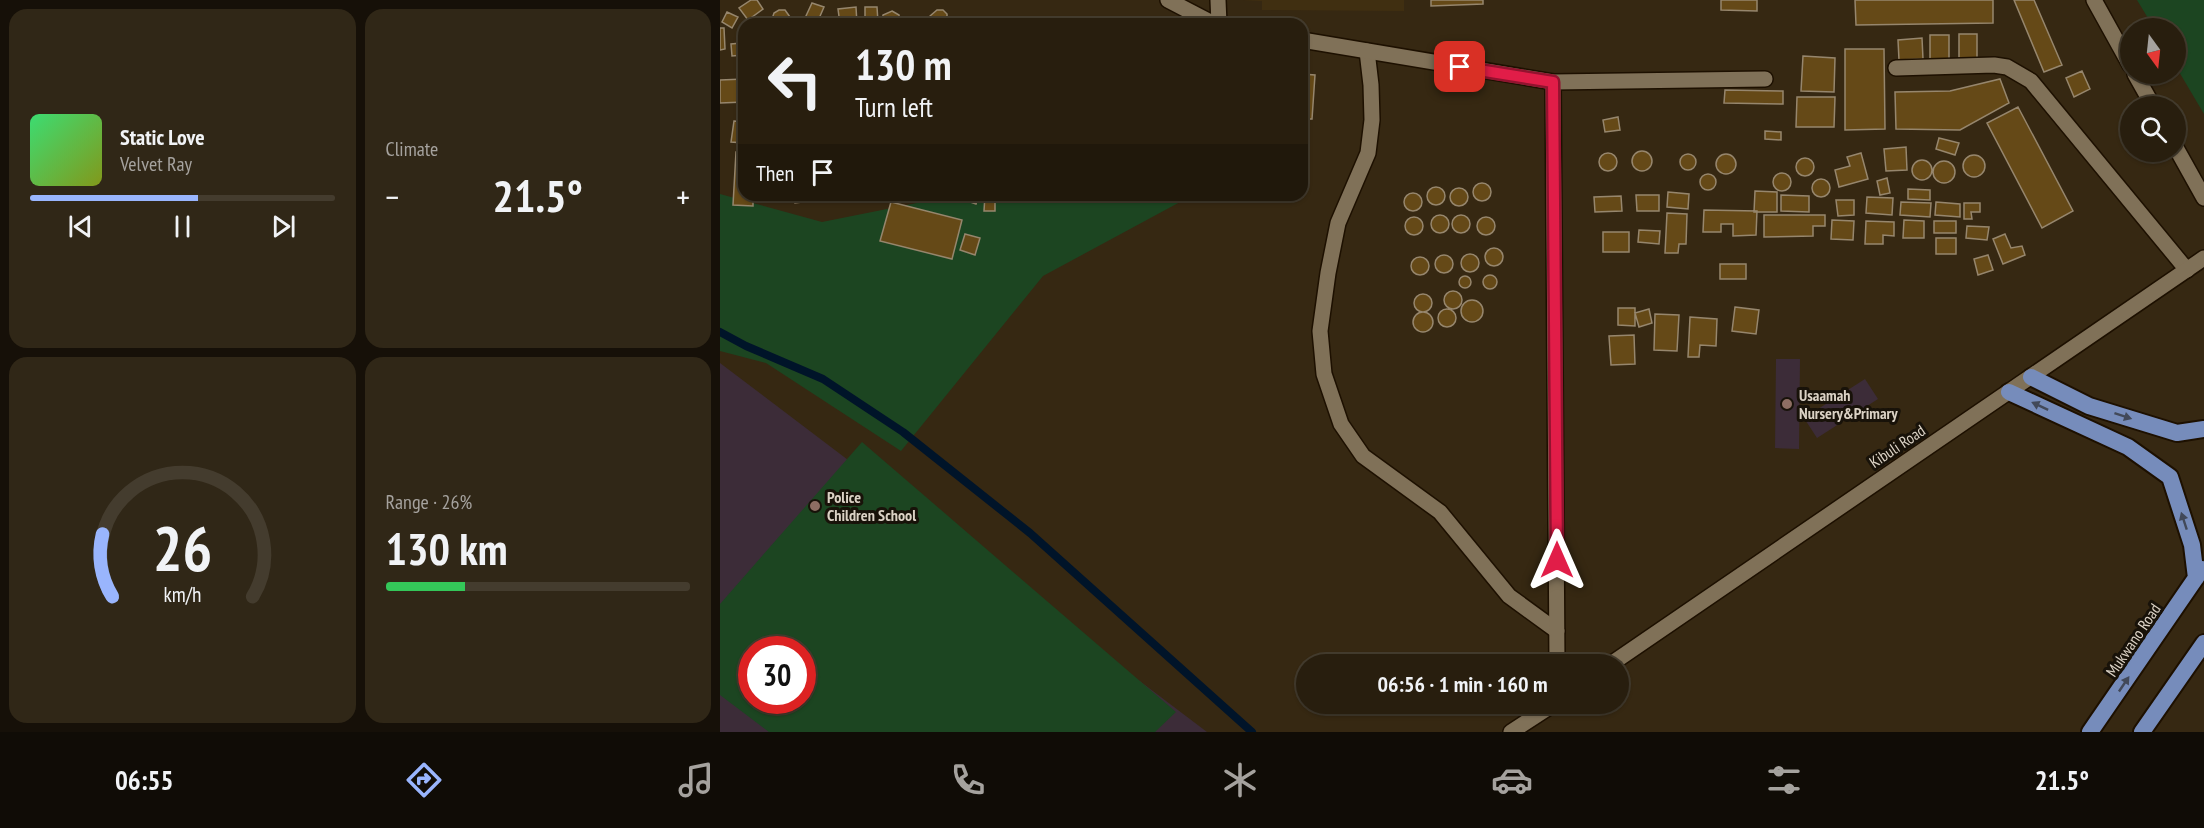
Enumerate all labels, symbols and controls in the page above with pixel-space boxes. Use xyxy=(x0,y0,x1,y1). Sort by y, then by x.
north arrow xyxy=(2120,18,2186,84)
map controls xyxy=(2120,18,2186,162)
text: 130 m xyxy=(855,37,952,92)
pin xyxy=(1434,41,1485,92)
icon: left xyxy=(756,42,834,120)
icon: arrive xyxy=(1443,50,1476,83)
text: Turn left xyxy=(855,90,933,124)
button: search xyxy=(2120,96,2186,162)
text: Static Love xyxy=(120,123,205,151)
text: Climate xyxy=(386,136,438,162)
text: Velvet Ray xyxy=(120,151,192,177)
icon: arrive xyxy=(806,156,839,189)
text: Then xyxy=(756,159,794,187)
text: 21.5° xyxy=(493,166,583,224)
text: − xyxy=(386,175,399,218)
text: + xyxy=(676,175,690,218)
icon: previous xyxy=(64,210,97,243)
icon: pause xyxy=(166,210,199,243)
icon: next xyxy=(267,210,300,243)
place label: Usaamah Nursery&Primary xyxy=(1799,385,1898,423)
marker: Usaamah Nursery&Primary xyxy=(1780,397,1794,411)
one-way arrow xyxy=(2031,402,2048,411)
one-way arrow xyxy=(2114,412,2132,422)
street label: Kibuli Road xyxy=(1865,420,1929,472)
place label: Police Children School xyxy=(827,487,916,525)
text: Range · 26% xyxy=(386,489,472,515)
marker: Police Children School xyxy=(808,499,822,513)
text: 26 xyxy=(152,507,212,588)
one-way arrow xyxy=(2179,512,2188,530)
text: 130 km xyxy=(386,519,508,577)
position arrow xyxy=(1525,528,1589,592)
text: km/h xyxy=(163,580,201,608)
street label: Mukwano Road xyxy=(2101,600,2165,680)
speed limit sign: 30 xyxy=(738,636,816,714)
text: 06:56 · 1 min · 160 m xyxy=(1377,670,1548,698)
one-way arrow xyxy=(2118,677,2130,693)
icon: directions xyxy=(403,759,445,801)
icon: music xyxy=(675,759,717,801)
icon: phone xyxy=(947,759,989,801)
icon: climate xyxy=(1219,759,1261,801)
icon: car xyxy=(1491,759,1533,801)
icon: filters xyxy=(1763,759,1805,801)
text: 06:55 xyxy=(115,763,173,797)
text: 21.5° xyxy=(2035,763,2089,797)

